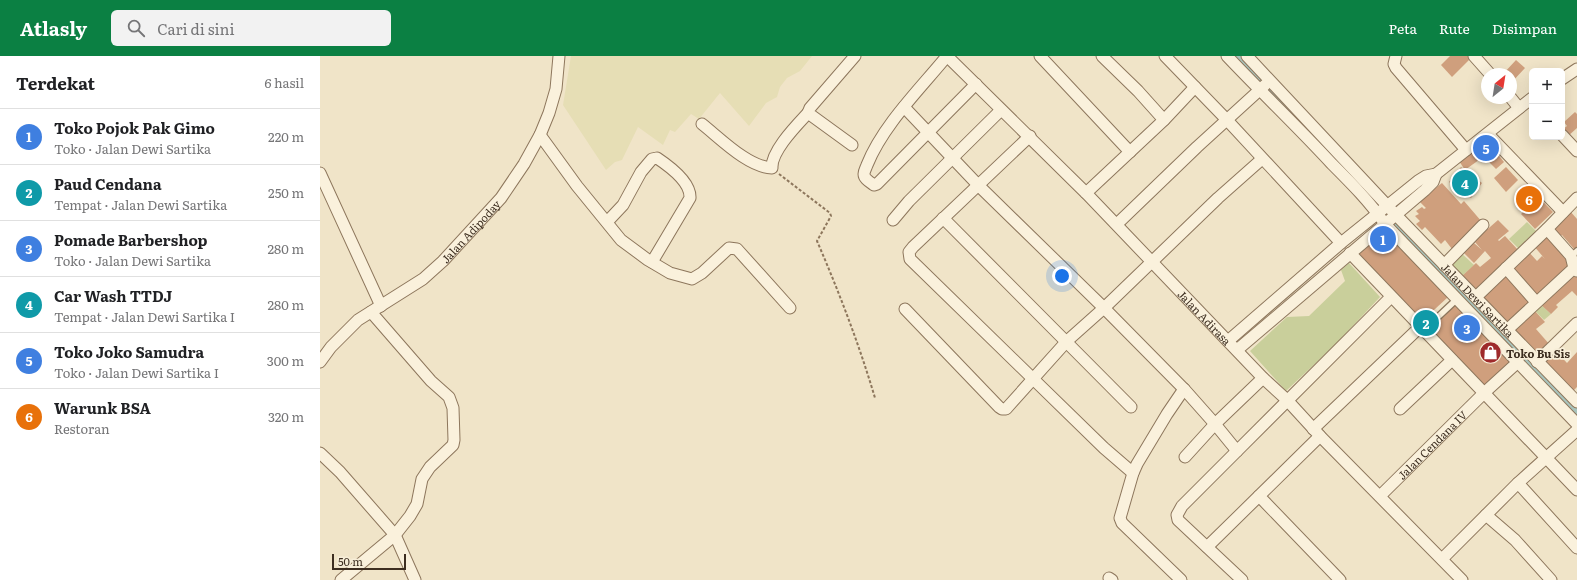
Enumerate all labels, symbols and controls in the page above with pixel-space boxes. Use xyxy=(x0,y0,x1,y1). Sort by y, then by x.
search box xyxy=(111,10,391,46)
text: Atlasly xyxy=(20,14,87,42)
icon: search xyxy=(125,17,147,39)
text: Cari di sini xyxy=(157,17,234,40)
text: Peta xyxy=(1388,18,1417,38)
text: Rute xyxy=(1439,18,1470,38)
text: Disimpan xyxy=(1492,18,1557,38)
north arrow xyxy=(1481,68,1517,104)
map controls xyxy=(1529,68,1565,140)
button: + xyxy=(1529,68,1565,104)
text: Terdekat xyxy=(16,70,95,95)
text: 6 hasil xyxy=(264,73,304,92)
button: − xyxy=(1529,104,1565,140)
text: Toko Pojok Pak Gimo xyxy=(54,116,215,139)
text: 1 xyxy=(26,127,32,146)
text: 220 m xyxy=(268,127,304,146)
pin: 5 xyxy=(1473,133,1499,163)
text: Toko · Jalan Dewi Sartika xyxy=(54,139,211,158)
pin: 4 xyxy=(1452,168,1478,198)
text: Paud Cendana xyxy=(54,172,162,195)
text: 2 xyxy=(26,183,32,202)
text: 250 m xyxy=(268,183,304,202)
pin: 6 xyxy=(1516,184,1542,214)
text: Tempat · Jalan Dewi Sartika xyxy=(54,195,227,214)
street label: Jalan Adipoday xyxy=(437,196,504,266)
pin: 1 xyxy=(1370,224,1396,254)
text: Pomade Barbershop xyxy=(54,228,208,251)
text: 3 xyxy=(25,239,33,258)
text: 280 m xyxy=(268,239,304,258)
text: Toko · Jalan Dewi Sartika xyxy=(54,251,211,270)
street label: Jalan Dewi Sartika xyxy=(1438,259,1518,341)
your location xyxy=(1052,266,1072,286)
text: Car Wash TTDJ xyxy=(54,284,172,307)
street label: Jalan Adirasa xyxy=(1174,286,1235,348)
text: 4 xyxy=(25,295,33,314)
text: 280 m xyxy=(268,295,304,314)
text: Tempat · Jalan Dewi Sartika I xyxy=(54,307,235,326)
pin: 2 xyxy=(1413,308,1439,338)
pin: 3 xyxy=(1454,313,1480,343)
text: Toko Joko Samudra xyxy=(54,340,204,363)
shop icon: Toko Bu Sis xyxy=(1477,340,1503,366)
place label: Toko Bu Sis xyxy=(1506,345,1571,361)
text: 5 xyxy=(25,351,33,370)
text: 300 m xyxy=(267,351,304,370)
text: Toko · Jalan Dewi Sartika I xyxy=(54,363,219,382)
text: Warunk BSA xyxy=(54,396,151,419)
text: 6 xyxy=(25,407,33,426)
text: 320 m xyxy=(268,407,304,426)
street label: Jalan Cendana IV xyxy=(1394,407,1470,483)
text: Restoran xyxy=(54,419,110,438)
scale bar xyxy=(332,552,406,571)
text: 50 m xyxy=(338,553,363,569)

